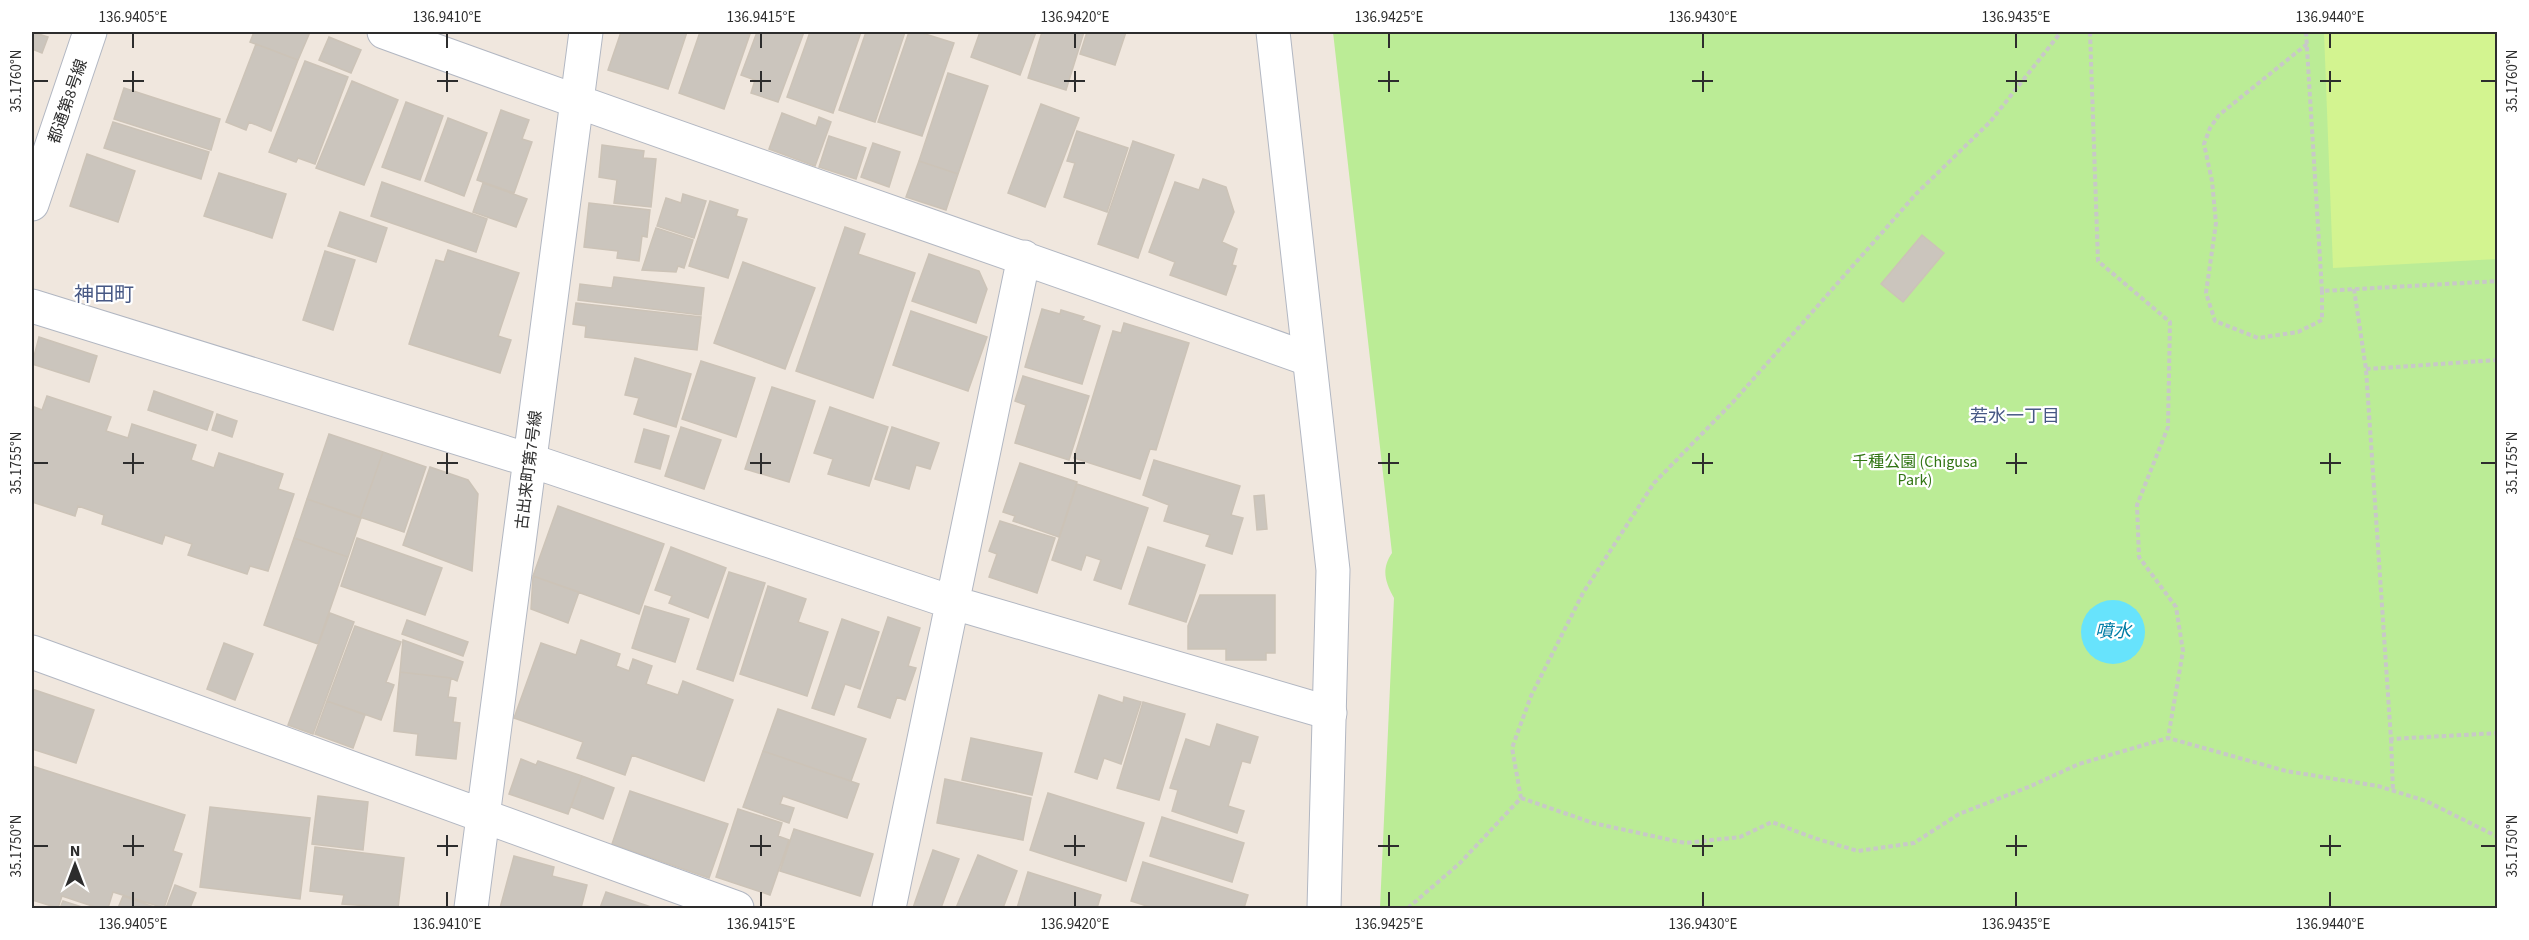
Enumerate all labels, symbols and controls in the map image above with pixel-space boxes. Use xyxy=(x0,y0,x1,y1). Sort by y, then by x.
text: 136.9405°E xyxy=(99,7,167,28)
text: 136.9410°E xyxy=(413,7,481,28)
text: 136.9415°E xyxy=(727,7,795,28)
text: 136.9420°E xyxy=(1041,7,1109,28)
text: 136.9425°E xyxy=(1355,7,1423,28)
text: 136.9430°E xyxy=(1669,7,1737,28)
text: 136.9435°E xyxy=(1982,7,2050,28)
text: 136.9440°E xyxy=(2296,7,2364,28)
text: 35.1760°N xyxy=(6,49,27,113)
text: 35.1760°N xyxy=(2502,49,2523,113)
street label: 都通第8号線 xyxy=(43,56,93,146)
district label: 神田町 xyxy=(74,281,134,309)
district label: 若水一丁目 xyxy=(1970,404,2060,429)
street label: 古出来町第7号線 xyxy=(511,409,547,531)
text: 35.1755°N xyxy=(6,431,27,495)
text: 35.1755°N xyxy=(2502,431,2523,495)
park label: 千種公園 (Chigusa Park) xyxy=(1852,451,1978,491)
water label: 噴水 xyxy=(2095,619,2133,644)
text: 35.1750°N xyxy=(6,814,27,878)
text: 35.1750°N xyxy=(2502,814,2523,878)
north arrow xyxy=(45,835,105,895)
text: N xyxy=(70,840,80,862)
text: 136.9405°E xyxy=(99,914,167,935)
text: 136.9410°E xyxy=(413,914,481,935)
text: 136.9415°E xyxy=(727,914,795,935)
text: 136.9420°E xyxy=(1041,914,1109,935)
text: 136.9425°E xyxy=(1355,914,1423,935)
text: 136.9430°E xyxy=(1669,914,1737,935)
text: 136.9435°E xyxy=(1982,914,2050,935)
text: 136.9440°E xyxy=(2296,914,2364,935)

